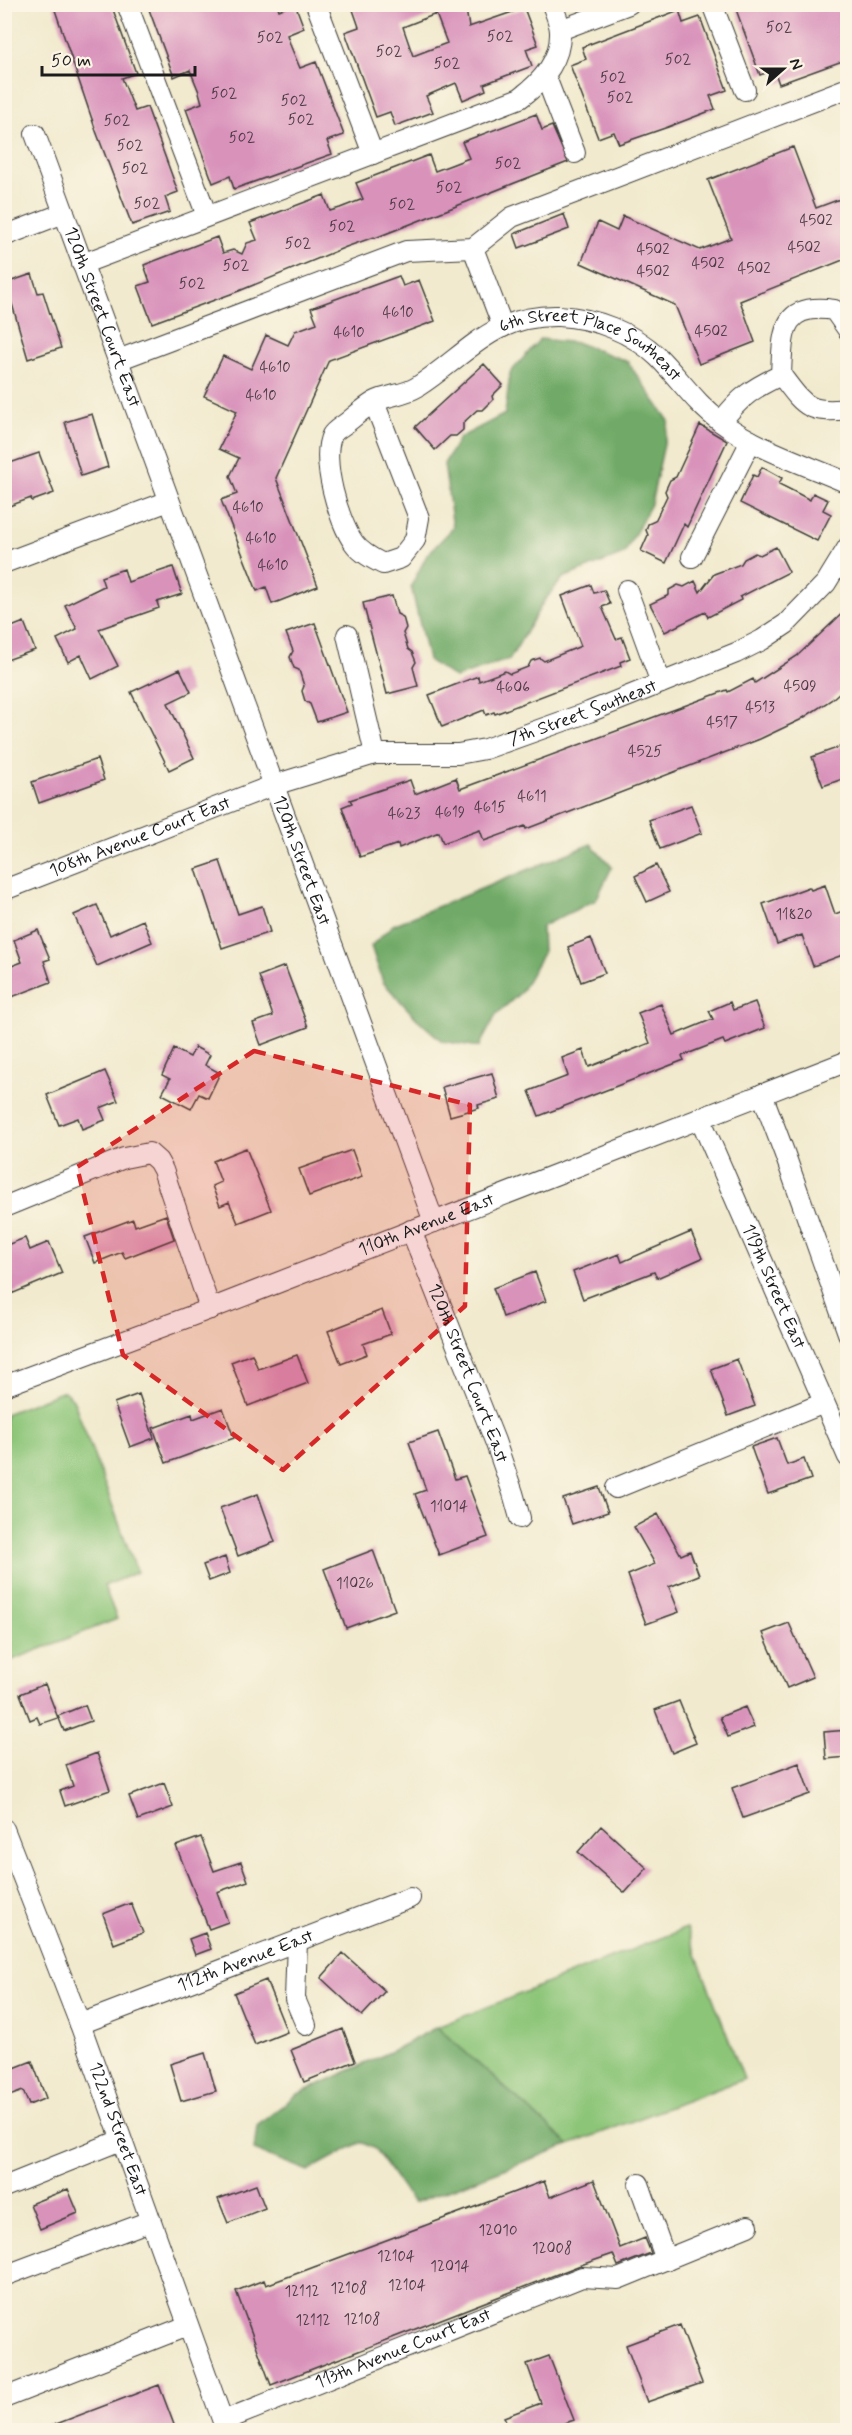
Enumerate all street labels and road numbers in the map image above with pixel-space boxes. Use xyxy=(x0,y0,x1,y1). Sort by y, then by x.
street label: 120th Street Court East xyxy=(58,223,146,411)
street label: 6th Street Place Southeast xyxy=(495,304,687,387)
street label: 7th Street Southeast xyxy=(505,674,661,752)
street label: 108th Avenue Court East xyxy=(46,791,235,883)
street label: 120th Street East xyxy=(267,792,337,930)
street label: 110th Avenue East xyxy=(355,1187,498,1262)
street label: 119th Street East xyxy=(736,1220,812,1353)
street label: 120th Street Court East xyxy=(421,1280,514,1467)
street label: 112th Avenue East xyxy=(174,1924,317,1998)
street label: 122nd Street East xyxy=(83,2059,153,2200)
street label: 113th Avenue Court East xyxy=(311,2302,495,2395)

